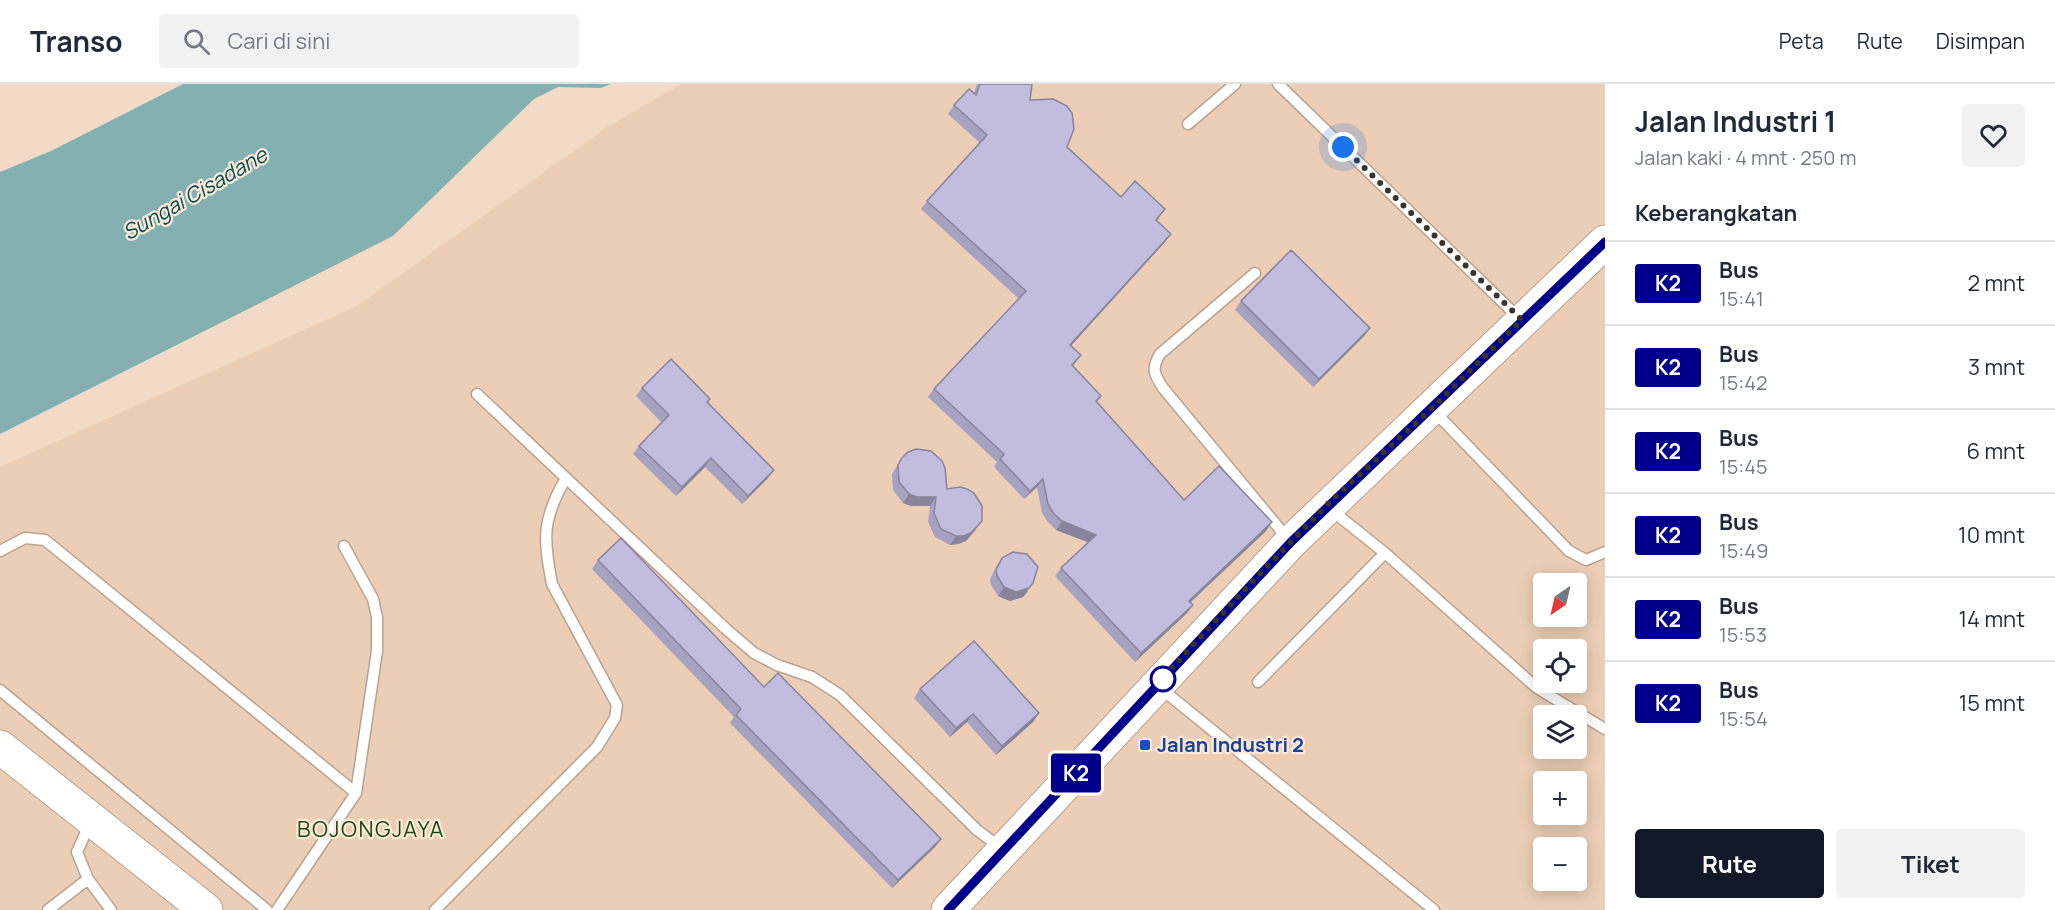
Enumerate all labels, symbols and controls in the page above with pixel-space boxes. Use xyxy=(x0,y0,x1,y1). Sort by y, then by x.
search box xyxy=(159,14,579,68)
text: Transo xyxy=(30,22,123,60)
icon: search xyxy=(180,25,213,58)
text: Cari di sini xyxy=(228,26,330,56)
text: Peta xyxy=(1779,27,1824,55)
text: Rute xyxy=(1857,27,1903,55)
text: Disimpan xyxy=(1936,27,2025,55)
text: Jalan Industri 1 xyxy=(1635,102,1836,140)
button: heart xyxy=(1962,104,2025,167)
your location xyxy=(1328,132,1358,162)
water label: Sungai Cisadane xyxy=(117,140,273,246)
text: Jalan kaki · 4 mnt · 250 m xyxy=(1635,144,1856,171)
text: Keberangkatan xyxy=(1635,198,1797,228)
text: Bus xyxy=(1719,255,1759,285)
text: 2 mnt xyxy=(1968,268,2025,298)
text: K2 xyxy=(1655,269,1681,297)
text: 15:41 xyxy=(1719,285,1764,312)
text: Bus xyxy=(1719,339,1759,369)
text: 3 mnt xyxy=(1968,352,2025,382)
text: K2 xyxy=(1655,353,1681,381)
text: 15:42 xyxy=(1719,369,1768,396)
text: Bus xyxy=(1719,423,1759,453)
text: 6 mnt xyxy=(1966,436,2025,466)
text: K2 xyxy=(1655,437,1681,465)
text: 15:45 xyxy=(1719,453,1768,480)
text: Bus xyxy=(1719,507,1759,537)
text: 10 mnt xyxy=(1958,520,2025,550)
text: K2 xyxy=(1655,521,1681,549)
text: 15:49 xyxy=(1719,537,1768,564)
north arrow xyxy=(1533,573,1587,627)
map controls xyxy=(1533,573,1587,891)
text: Bus xyxy=(1719,591,1759,621)
text: 14 mnt xyxy=(1959,604,2025,634)
text: K2 xyxy=(1655,605,1681,633)
text: 15:53 xyxy=(1719,621,1767,648)
button: locate xyxy=(1533,639,1587,693)
unlabelled marker xyxy=(1150,666,1176,692)
text: Bus xyxy=(1719,675,1759,705)
text: 15 mnt xyxy=(1959,688,2025,718)
text: K2 xyxy=(1655,689,1681,717)
button: layers xyxy=(1533,705,1587,759)
text: 15:54 xyxy=(1719,705,1768,732)
place label: Jalan Industri 2 xyxy=(1157,731,1304,758)
marker: Jalan Industri 2 xyxy=(1138,738,1152,752)
line badge: K2 xyxy=(1049,754,1103,792)
text: K2 xyxy=(1063,759,1089,787)
button: + xyxy=(1533,771,1587,825)
district label: BOJONGJAYA xyxy=(297,814,445,844)
button: Rute xyxy=(1635,829,1824,898)
button: Tiket xyxy=(1836,829,2025,898)
button: − xyxy=(1533,837,1587,891)

